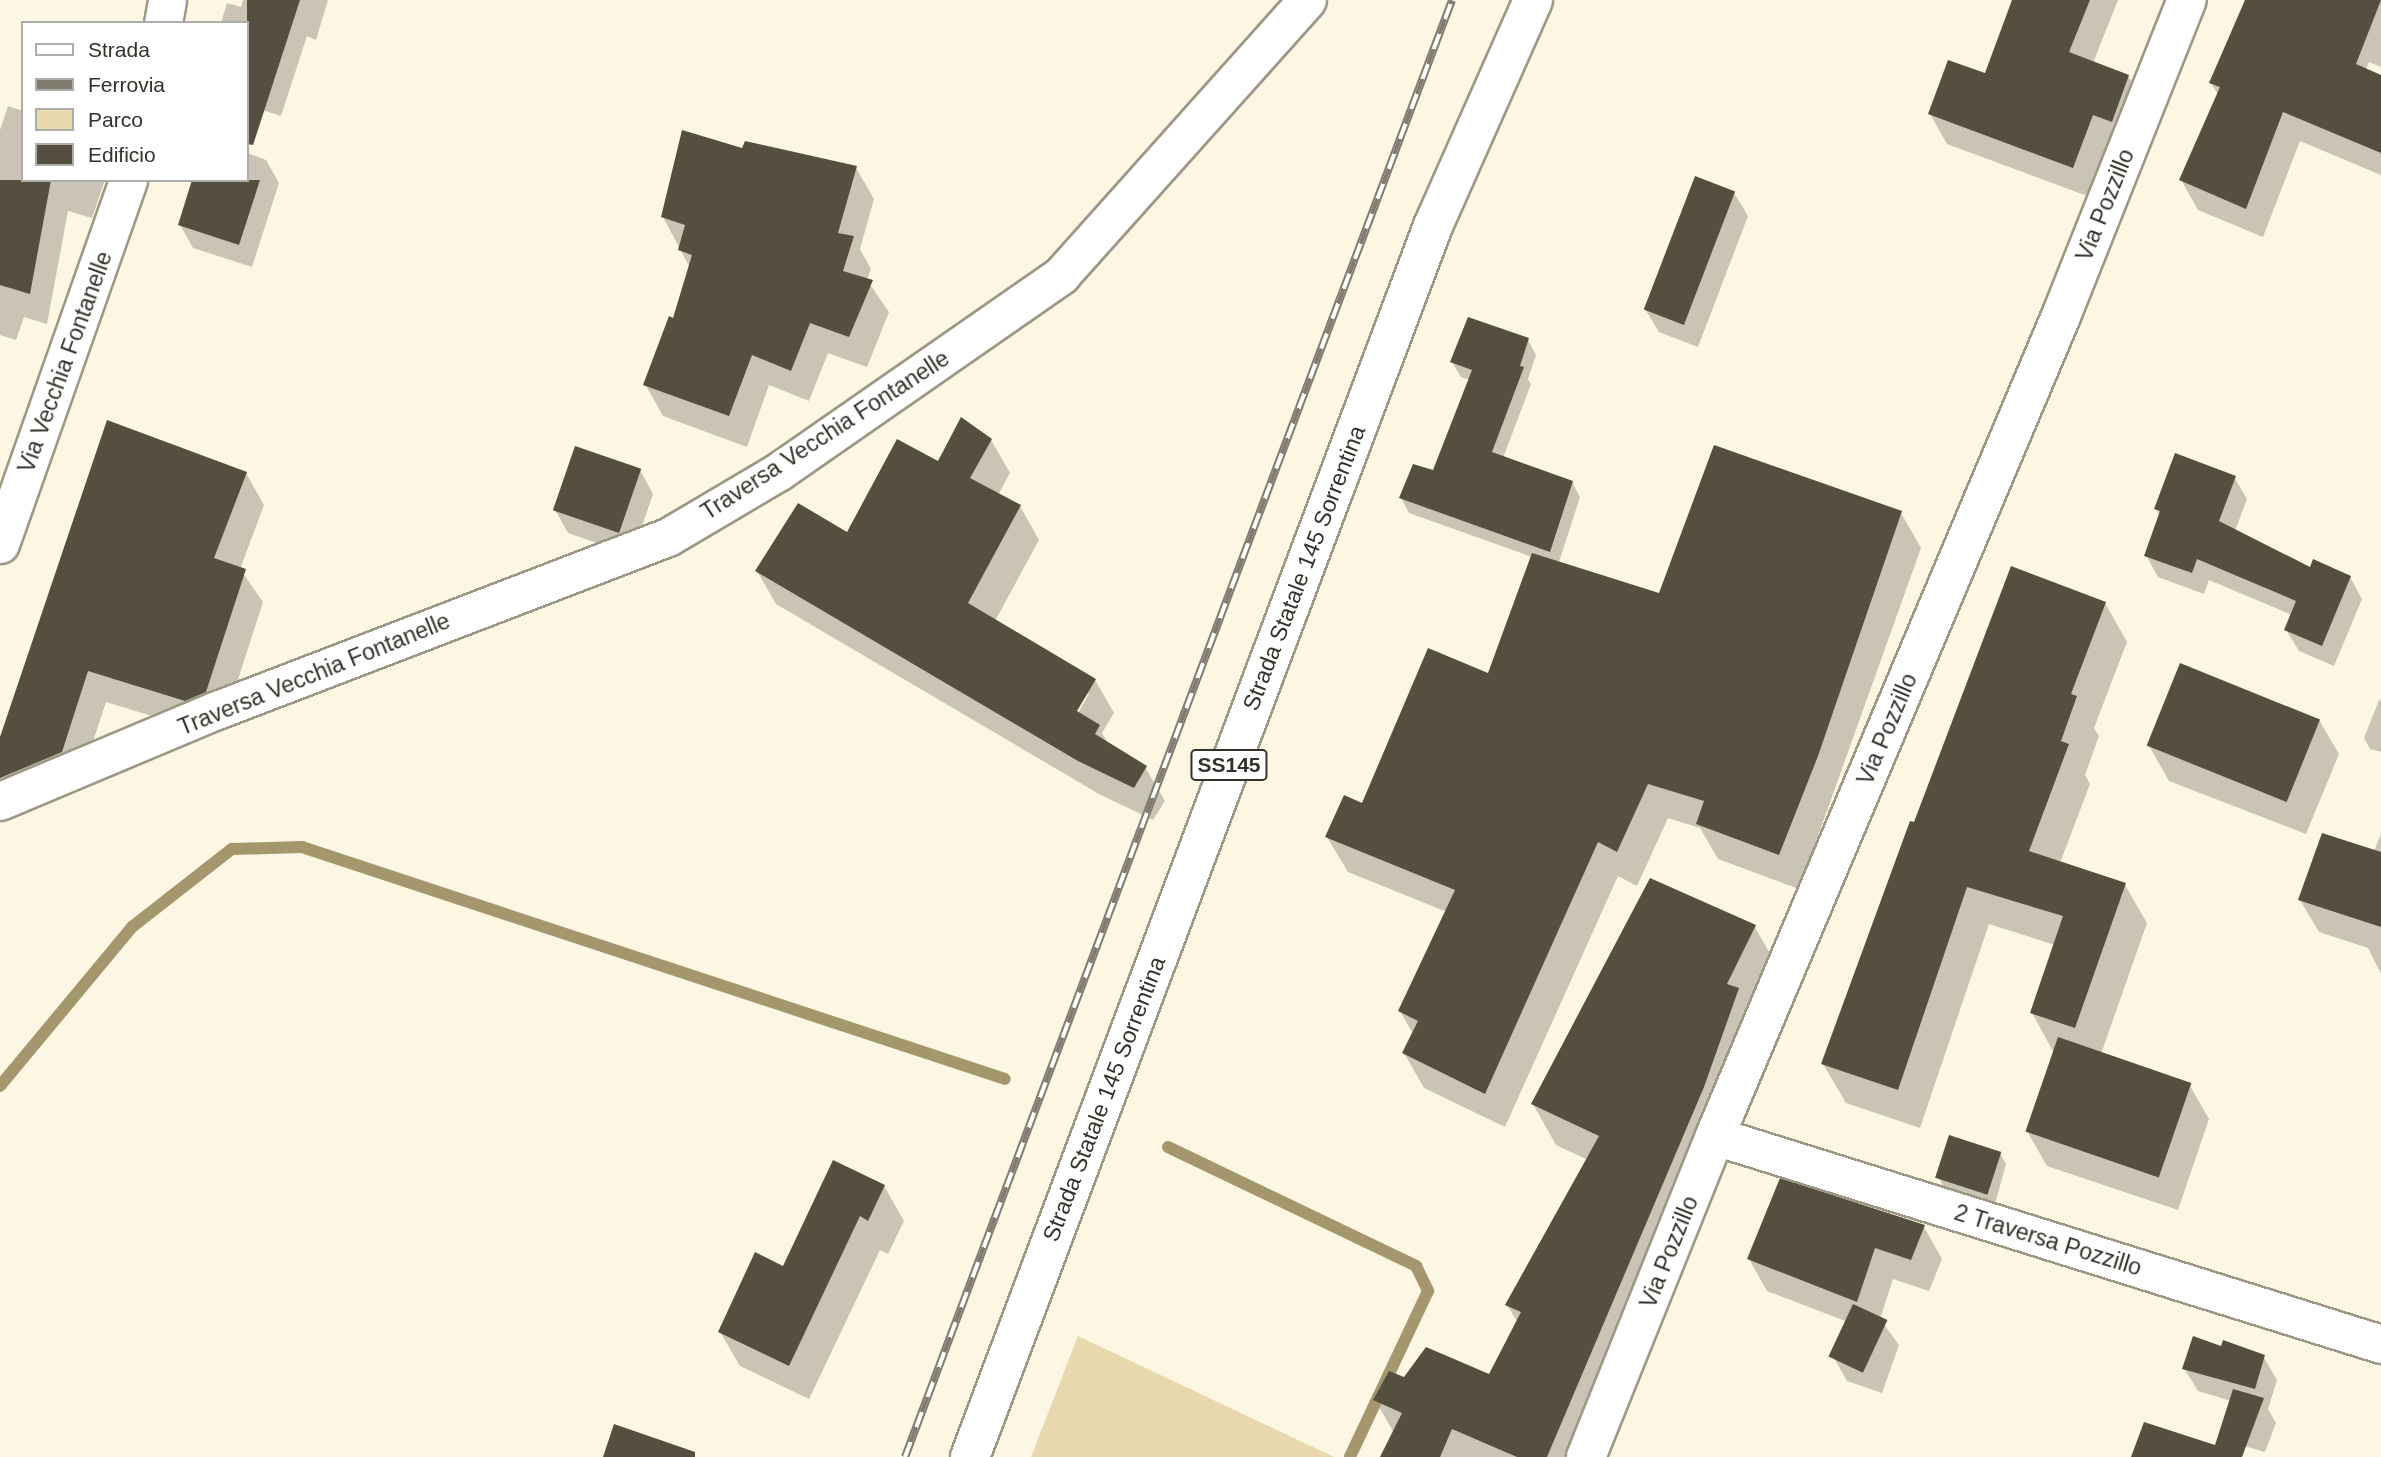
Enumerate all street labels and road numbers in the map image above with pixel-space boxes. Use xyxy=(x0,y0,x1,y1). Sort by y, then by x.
street label: Via Pozzillo xyxy=(2070,145,2140,265)
street label: Via Vecchia Fontanelle xyxy=(12,248,118,476)
street label: Traversa Vecchia Fontanelle xyxy=(696,344,954,526)
street label: Strada Statale 145 Sorrentina xyxy=(1237,422,1371,714)
street label: Traversa Vecchia Fontanelle xyxy=(174,607,454,741)
street label: Via Pozzillo xyxy=(1851,669,1923,789)
road number: SS145 xyxy=(1189,748,1269,782)
street label: Strada Statale 145 Sorrentina xyxy=(1037,953,1171,1245)
street label: Via Pozzillo xyxy=(1634,1192,1704,1312)
street label: 2 Traversa Pozzillo xyxy=(1951,1198,2145,1282)

